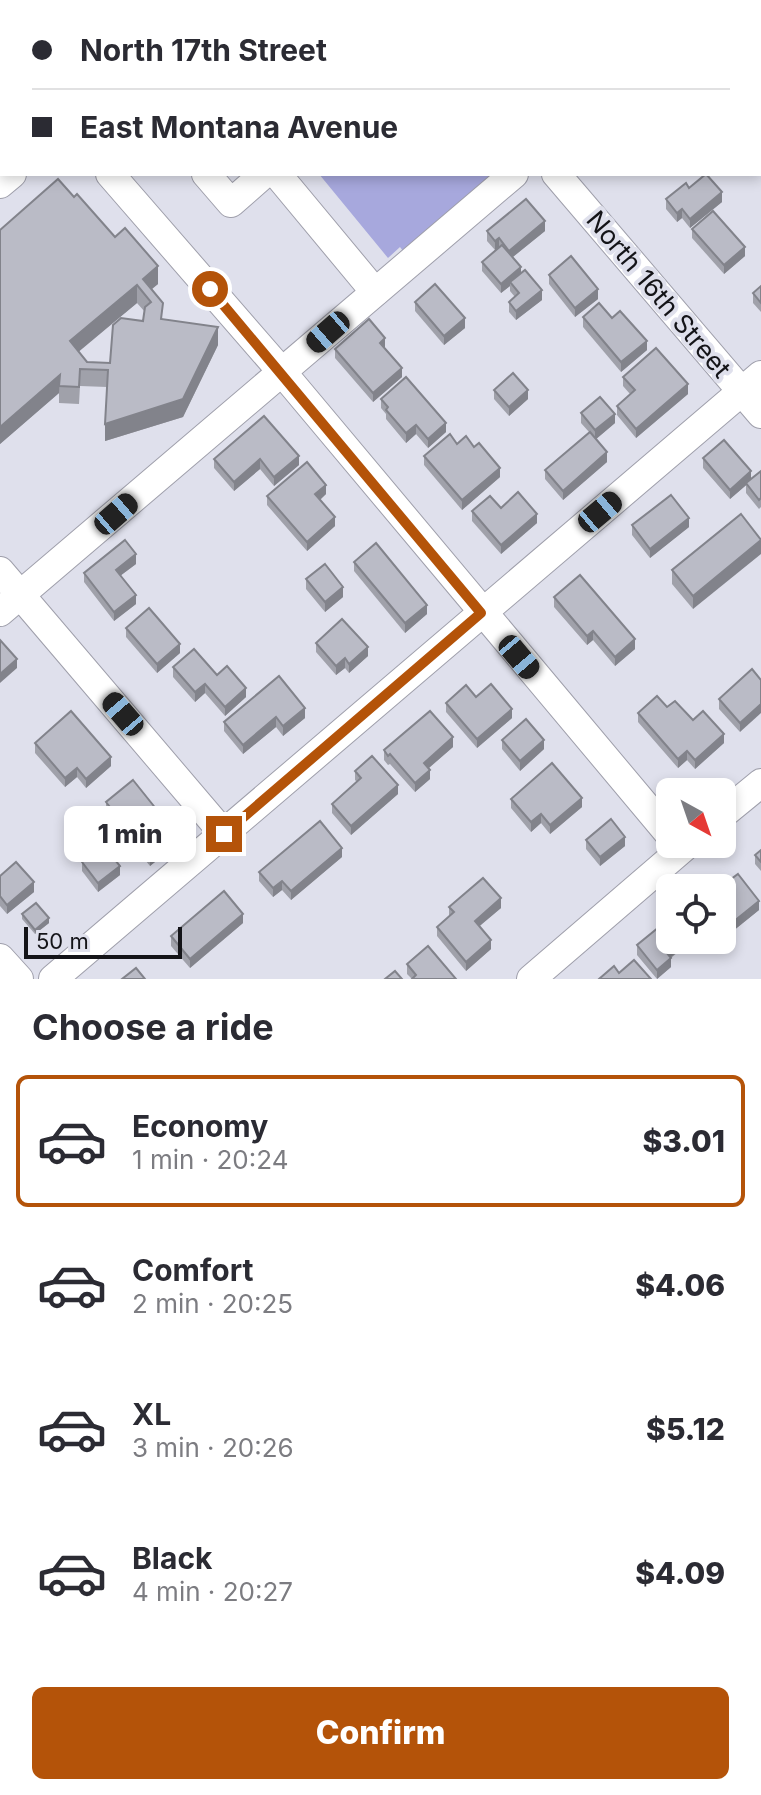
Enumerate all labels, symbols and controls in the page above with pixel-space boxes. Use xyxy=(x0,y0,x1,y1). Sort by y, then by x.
text: North 17th Street xyxy=(80,32,327,68)
text: East Montana Avenue xyxy=(80,109,398,145)
street label: North 16th Street xyxy=(580,204,738,384)
route start xyxy=(192,271,228,307)
car xyxy=(302,307,354,357)
car xyxy=(574,487,626,537)
car xyxy=(90,489,142,539)
car xyxy=(494,631,544,683)
car xyxy=(98,688,148,740)
north arrow xyxy=(656,778,736,858)
map controls xyxy=(656,778,736,954)
callout: 1 min xyxy=(64,806,196,862)
route end xyxy=(206,816,242,852)
text: 1 min xyxy=(97,818,163,849)
button: locate xyxy=(656,874,736,954)
scale bar xyxy=(24,923,182,959)
text: 50 m xyxy=(36,928,89,954)
text: Choose a ride xyxy=(32,1005,274,1049)
icon: car xyxy=(36,1105,108,1177)
text: Economy xyxy=(132,1108,268,1144)
text: $3.01 xyxy=(642,1123,725,1159)
text: 1 min · 20:24 xyxy=(132,1144,288,1175)
icon: car xyxy=(36,1249,108,1321)
text: Comfort xyxy=(132,1252,253,1288)
text: $4.06 xyxy=(635,1267,725,1303)
text: 2 min · 20:25 xyxy=(132,1288,293,1319)
icon: car xyxy=(36,1393,108,1465)
text: XL xyxy=(132,1396,171,1432)
text: $5.12 xyxy=(646,1411,725,1447)
text: 3 min · 20:26 xyxy=(132,1432,294,1463)
icon: car xyxy=(36,1537,108,1609)
text: Black xyxy=(132,1540,212,1576)
text: $4.09 xyxy=(635,1555,725,1591)
text: 4 min · 20:27 xyxy=(132,1576,293,1607)
button: Confirm xyxy=(32,1687,729,1779)

